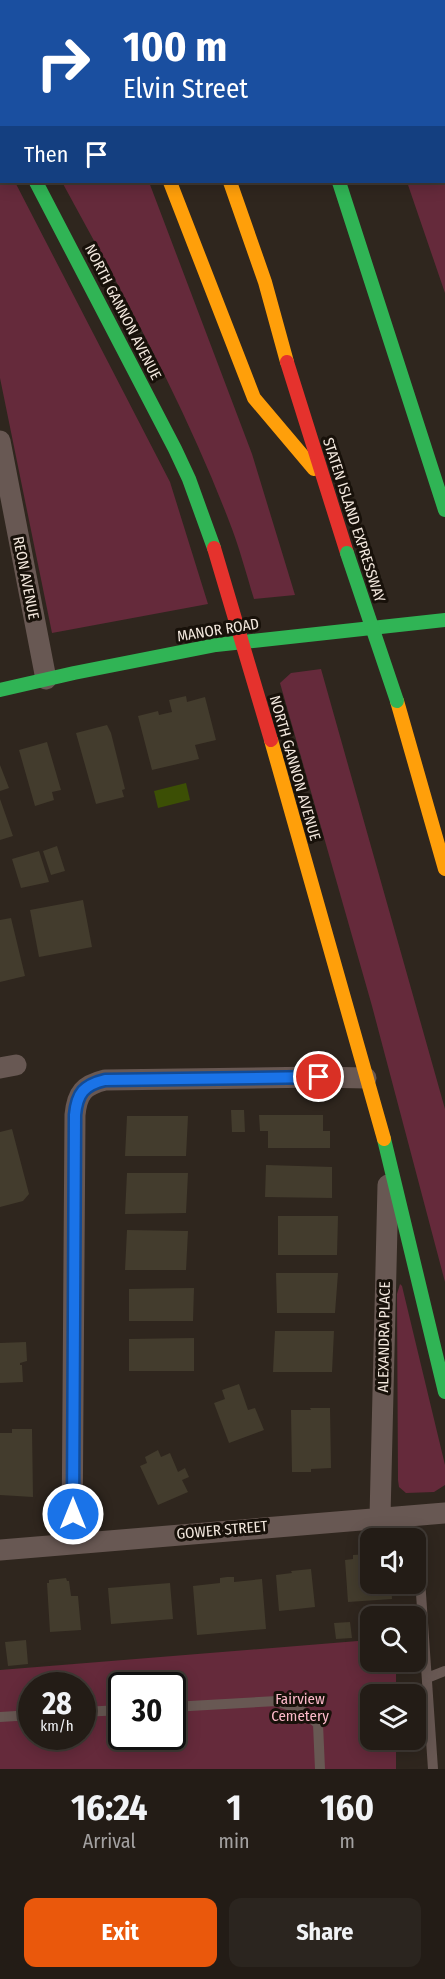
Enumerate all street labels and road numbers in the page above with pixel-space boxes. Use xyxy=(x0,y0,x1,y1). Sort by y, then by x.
street label: NORTH GANNON AVENUE xyxy=(81,241,165,383)
street label: STATEN ISLAND EXPRESSWAY xyxy=(319,435,389,605)
street label: REON AVENUE xyxy=(9,535,43,621)
street label: MANOR ROAD xyxy=(176,615,260,645)
street label: NORTH GANNON AVENUE xyxy=(266,693,324,843)
street label: ALEXANDRA PLACE xyxy=(374,1281,394,1393)
street label: GOWER STREET xyxy=(176,1517,268,1543)

